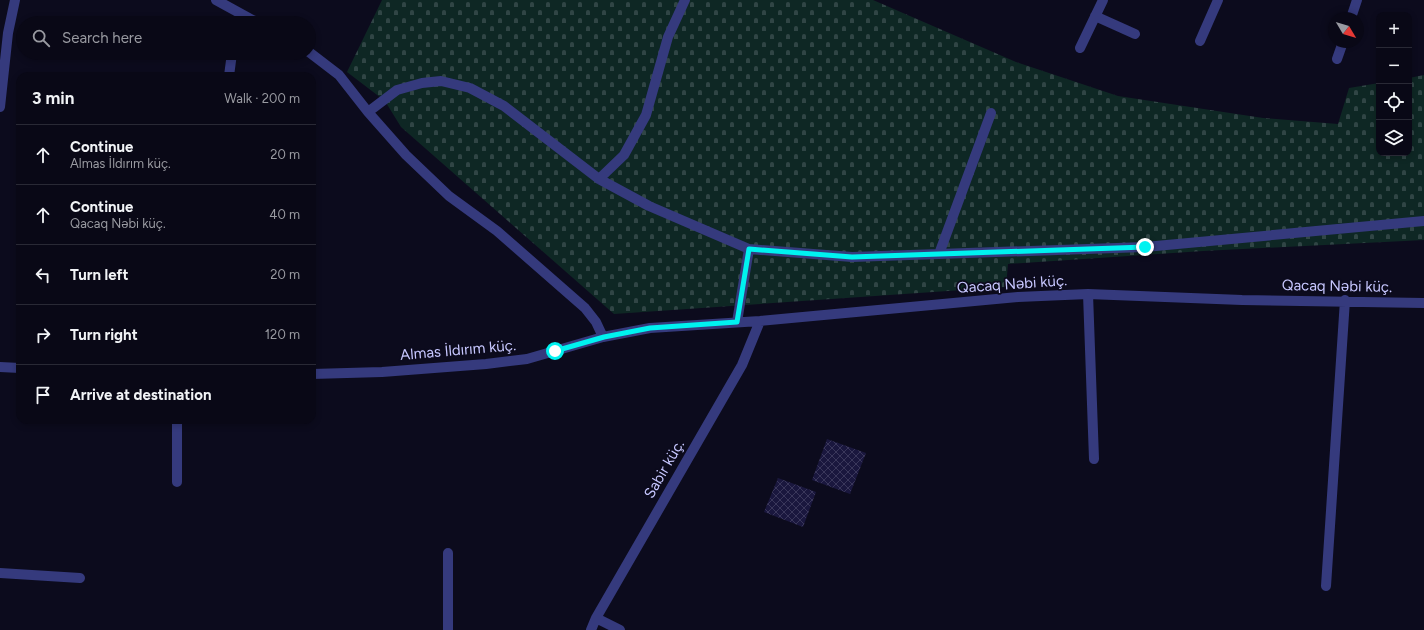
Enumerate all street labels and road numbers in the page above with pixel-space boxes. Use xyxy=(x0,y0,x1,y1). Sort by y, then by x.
street label: Qacaq Nəbi küç. xyxy=(956,271,1068,297)
street label: Qacaq Nəbi küç. xyxy=(1282,276,1392,296)
street label: Almas İldırım küç. xyxy=(399,336,517,364)
street label: Sabir küç. xyxy=(640,436,688,502)

